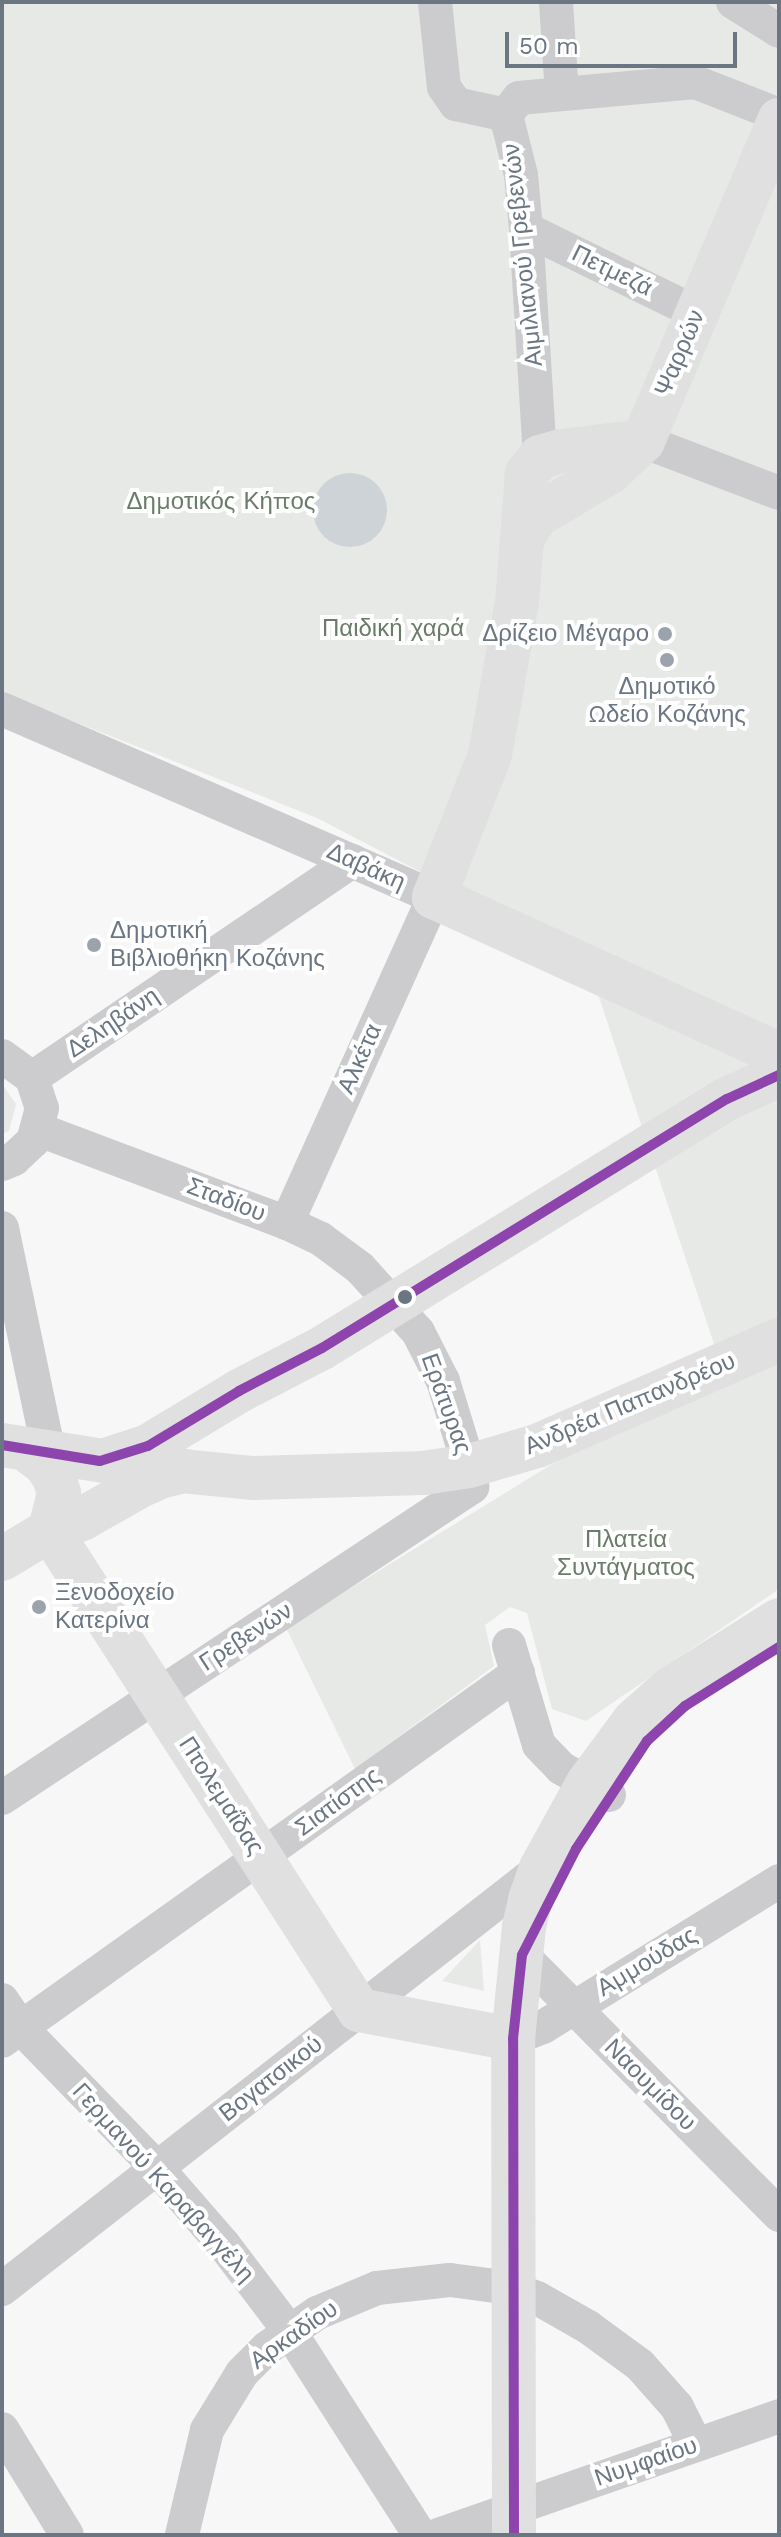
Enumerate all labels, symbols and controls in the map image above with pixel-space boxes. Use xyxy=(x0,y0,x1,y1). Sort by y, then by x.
scale bar xyxy=(509,16,741,66)
text: 50 m xyxy=(519,32,579,60)
street label: Αιμιλιανού Γρεβενών xyxy=(497,142,549,368)
street label: Πετμεζά xyxy=(567,239,657,303)
street label: Ψαρρών xyxy=(649,305,711,401)
park label: Δημοτικός Κήπος xyxy=(127,488,315,516)
park label: Παιδική χαρά xyxy=(322,615,464,643)
place label: Δρίζειο Μέγαρο xyxy=(482,620,649,648)
marker: Δρίζειο Μέγαρο xyxy=(656,625,674,643)
marker: Δημοτικό Ωδείο Κοζάνης xyxy=(658,651,676,669)
place label: Δημοτικό Ωδείο Κοζάνης xyxy=(588,673,746,729)
street label: Δαβάκη xyxy=(322,837,410,897)
place label: Δημοτική Βιβλιοθήκη Κοζάνης xyxy=(110,917,325,973)
marker: Δημοτική Βιβλιοθήκη Κοζάνης xyxy=(85,936,103,954)
street label: Δεληβάνη xyxy=(61,982,165,1064)
street label: Αλκέτα xyxy=(332,1019,388,1099)
street label: Σταδίου xyxy=(183,1172,269,1228)
unlabelled marker xyxy=(397,1289,413,1305)
street label: Ανδρέα Παπανδρέου xyxy=(520,1347,740,1461)
street label: Εράτυρας xyxy=(414,1350,478,1458)
park label: Πλατεία Συντάγματος xyxy=(557,1526,695,1582)
place label: Ξενοδοχείο Κατερίνα xyxy=(55,1579,175,1635)
street label: Γρεβενών xyxy=(194,1596,298,1678)
marker: Ξενοδοχείο Κατερίνα xyxy=(30,1598,48,1616)
street label: Πτολεμαΐδας xyxy=(172,1732,270,1860)
street label: Σιατίστης xyxy=(290,1762,386,1842)
street label: Αμμούδας xyxy=(592,1921,702,2003)
street label: Βογατσικού xyxy=(214,2030,328,2128)
street label: Ναουμίδου xyxy=(598,2033,702,2137)
street label: Γερμανού Καραβαγγέλη xyxy=(66,2078,260,2288)
street label: Αρκαδίου xyxy=(245,2294,343,2376)
street label: Νυμφαίου xyxy=(591,2431,701,2493)

